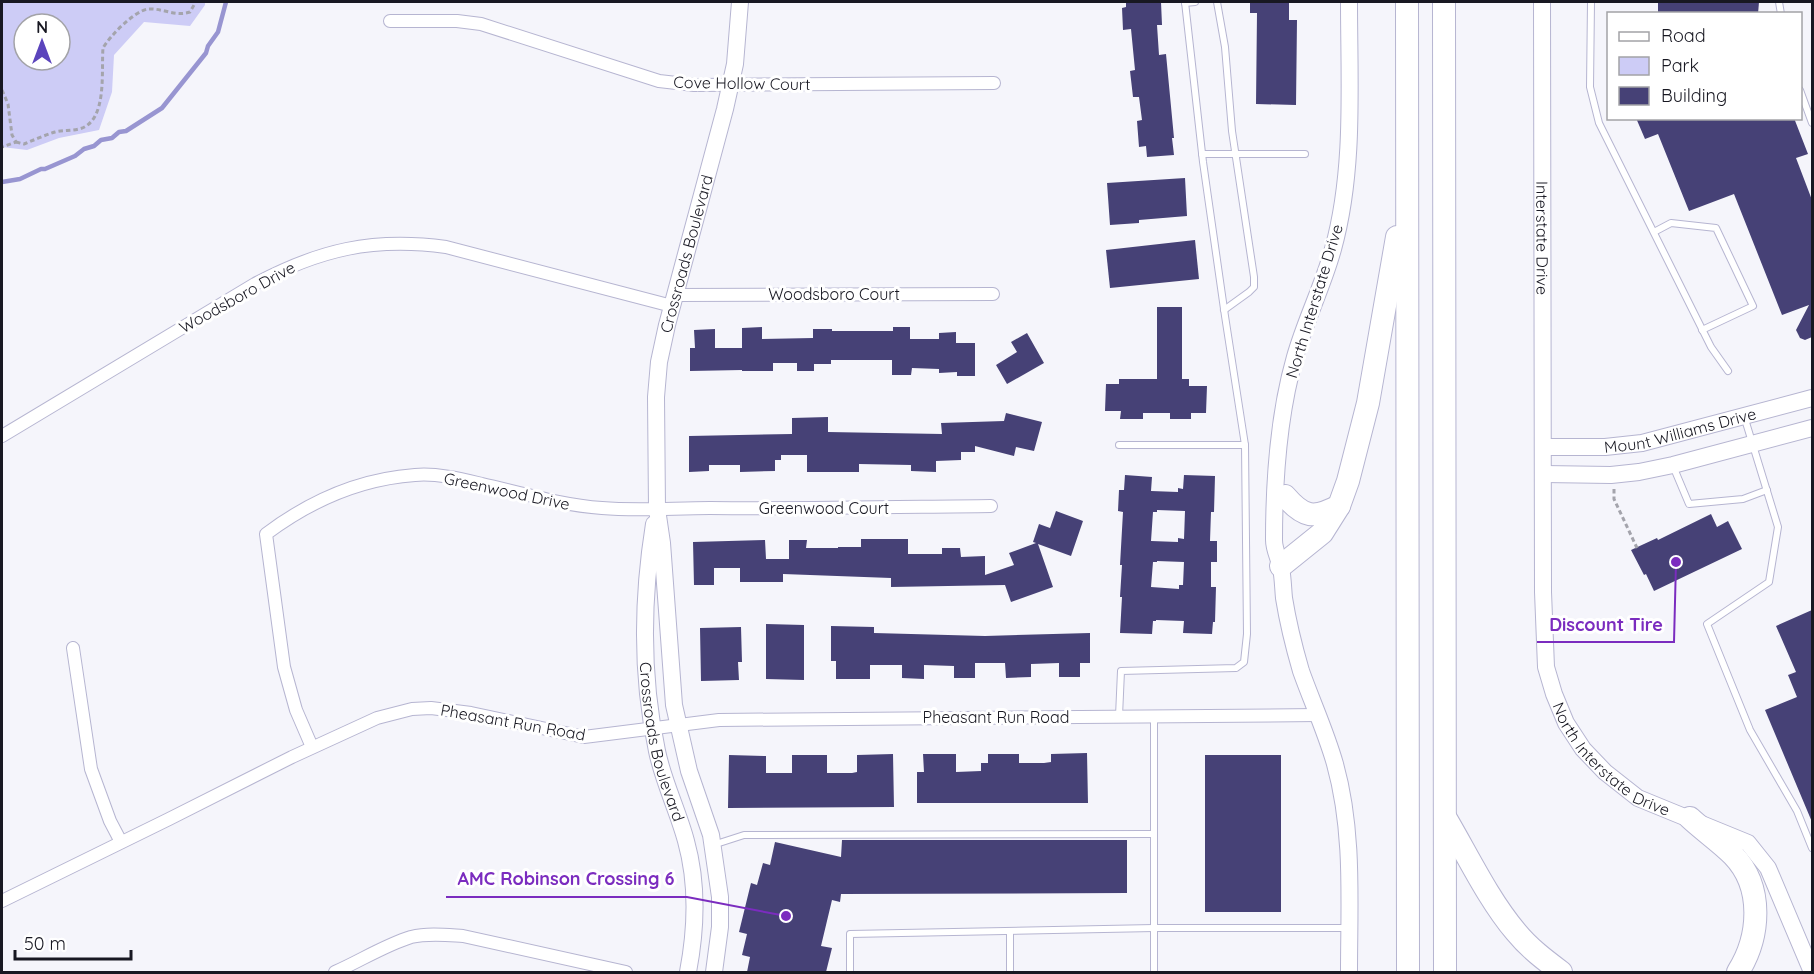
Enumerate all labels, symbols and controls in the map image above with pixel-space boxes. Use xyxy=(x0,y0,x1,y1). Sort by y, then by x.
north arrow xyxy=(12,12,72,72)
legend xyxy=(1607,12,1802,120)
text: N xyxy=(36,17,48,37)
text: Road xyxy=(1661,24,1706,47)
text: Park xyxy=(1661,54,1699,77)
street label: Cove Hollow Court xyxy=(673,72,811,94)
text: Building xyxy=(1661,84,1727,107)
street label: Crossroads Boulevard xyxy=(656,172,717,335)
street label: Interstate Drive xyxy=(1532,181,1552,295)
street label: North Interstate Drive xyxy=(1281,222,1347,380)
street label: Woodsboro Drive xyxy=(176,257,298,337)
street label: Woodsboro Court xyxy=(768,284,900,304)
street label: Mount Williams Drive xyxy=(1603,403,1758,457)
street label: Greenwood Drive xyxy=(442,468,572,514)
street label: Greenwood Court xyxy=(759,498,889,518)
callout: Discount Tire xyxy=(1537,606,1674,642)
text: Discount Tire xyxy=(1549,613,1663,636)
street label: Crossroads Boulevard xyxy=(636,661,689,824)
street label: Pheasant Run Road xyxy=(439,699,587,745)
street label: North Interstate Drive xyxy=(1548,699,1673,820)
street label: Pheasant Run Road xyxy=(923,707,1069,727)
callout: AMC Robinson Crossing 6 xyxy=(446,861,687,897)
text: AMC Robinson Crossing 6 xyxy=(458,867,674,890)
scale bar xyxy=(15,923,130,961)
text: 50 m xyxy=(24,932,66,955)

